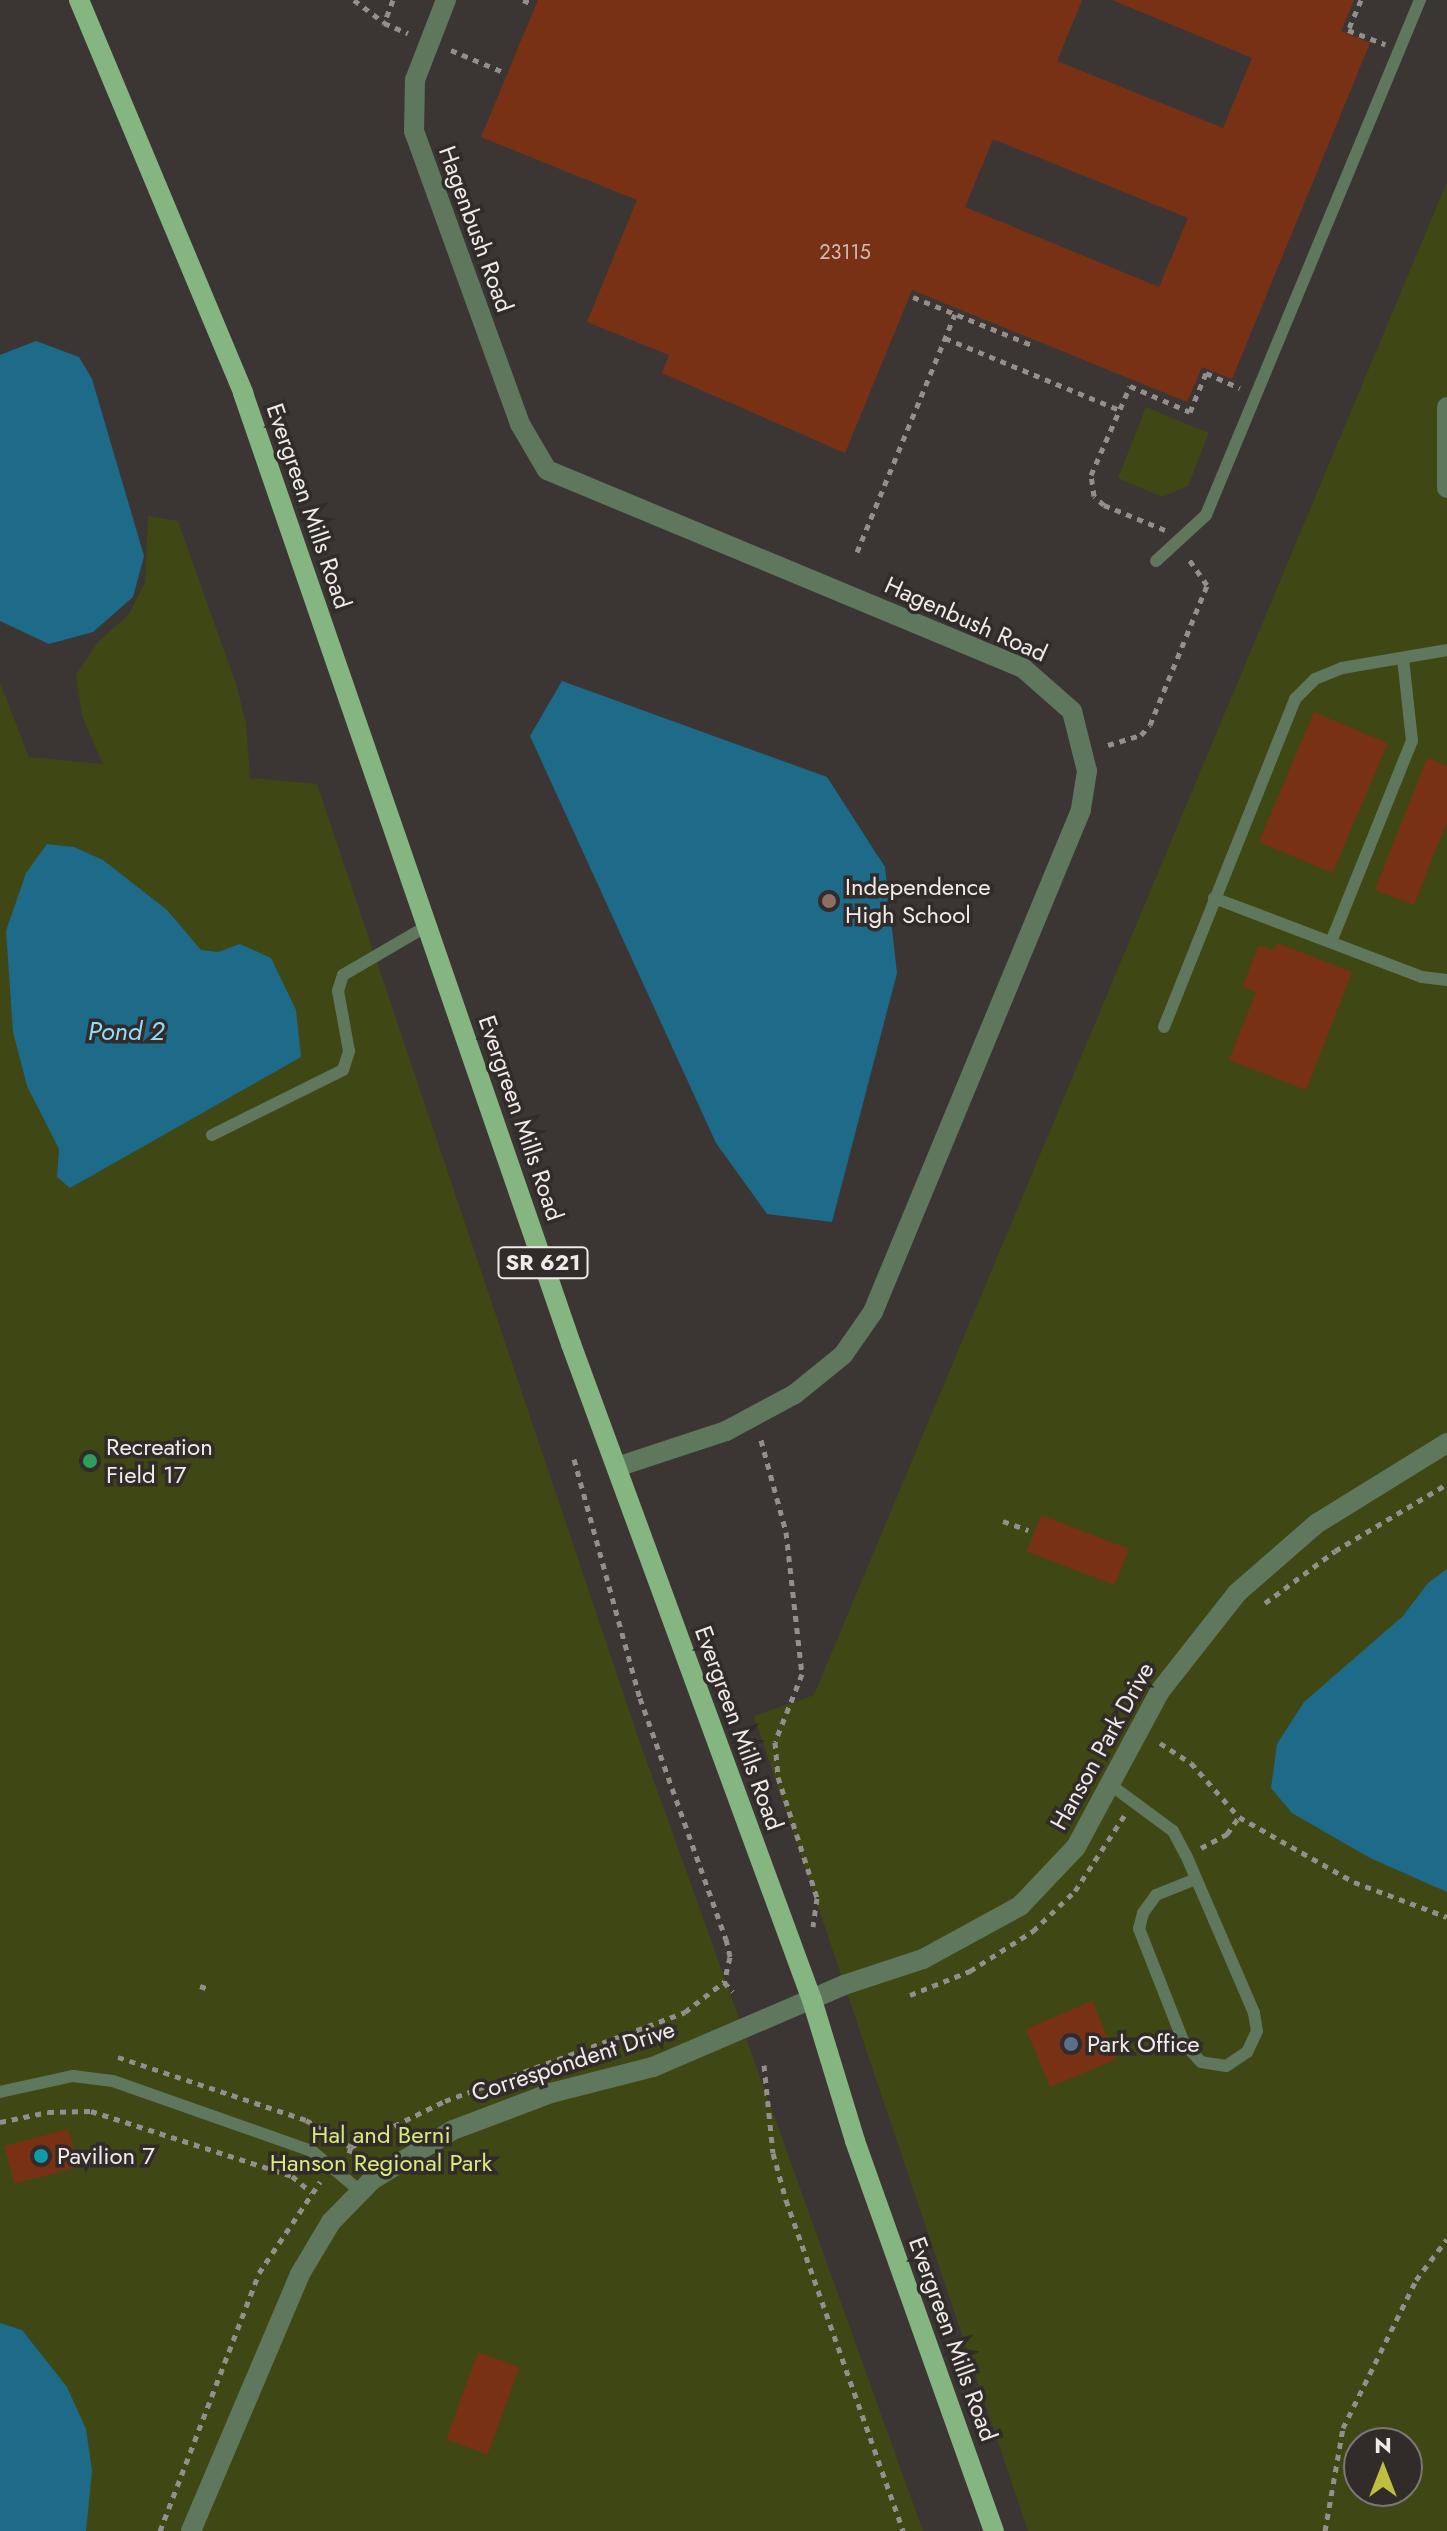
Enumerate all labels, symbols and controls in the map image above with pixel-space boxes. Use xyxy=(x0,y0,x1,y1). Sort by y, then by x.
street label: Hagenbush Road xyxy=(433,142,519,316)
house number: 23115 xyxy=(819,240,871,264)
street label: Evergreen Mills Road xyxy=(260,400,358,612)
street label: Hagenbush Road xyxy=(880,570,1052,668)
place label: Independence High School xyxy=(845,873,991,929)
marker: Independence High School xyxy=(820,892,838,910)
street label: Evergreen Mills Road xyxy=(472,1012,570,1224)
water label: Pond 2 xyxy=(88,1016,164,1048)
road number: SR 621 xyxy=(497,1245,589,1281)
place label: Recreation Field 17 xyxy=(106,1433,213,1489)
marker: Recreation Field 17 xyxy=(81,1452,99,1470)
street label: Evergreen Mills Road xyxy=(689,1622,789,1834)
street label: Hanson Park Drive xyxy=(1044,1657,1160,1835)
street label: Correspondent Drive xyxy=(468,2015,678,2107)
place label: Park Office xyxy=(1087,2030,1200,2058)
marker: Park Office xyxy=(1062,2035,1080,2053)
park label: Hal and Berni Hanson Regional Park xyxy=(270,2121,492,2177)
place label: Pavilion 7 xyxy=(57,2142,155,2170)
marker: Pavilion 7 xyxy=(32,2147,50,2165)
street label: Evergreen Mills Road xyxy=(903,2233,1003,2445)
north arrow xyxy=(1343,2427,1423,2507)
text: N xyxy=(1374,2429,1392,2461)

